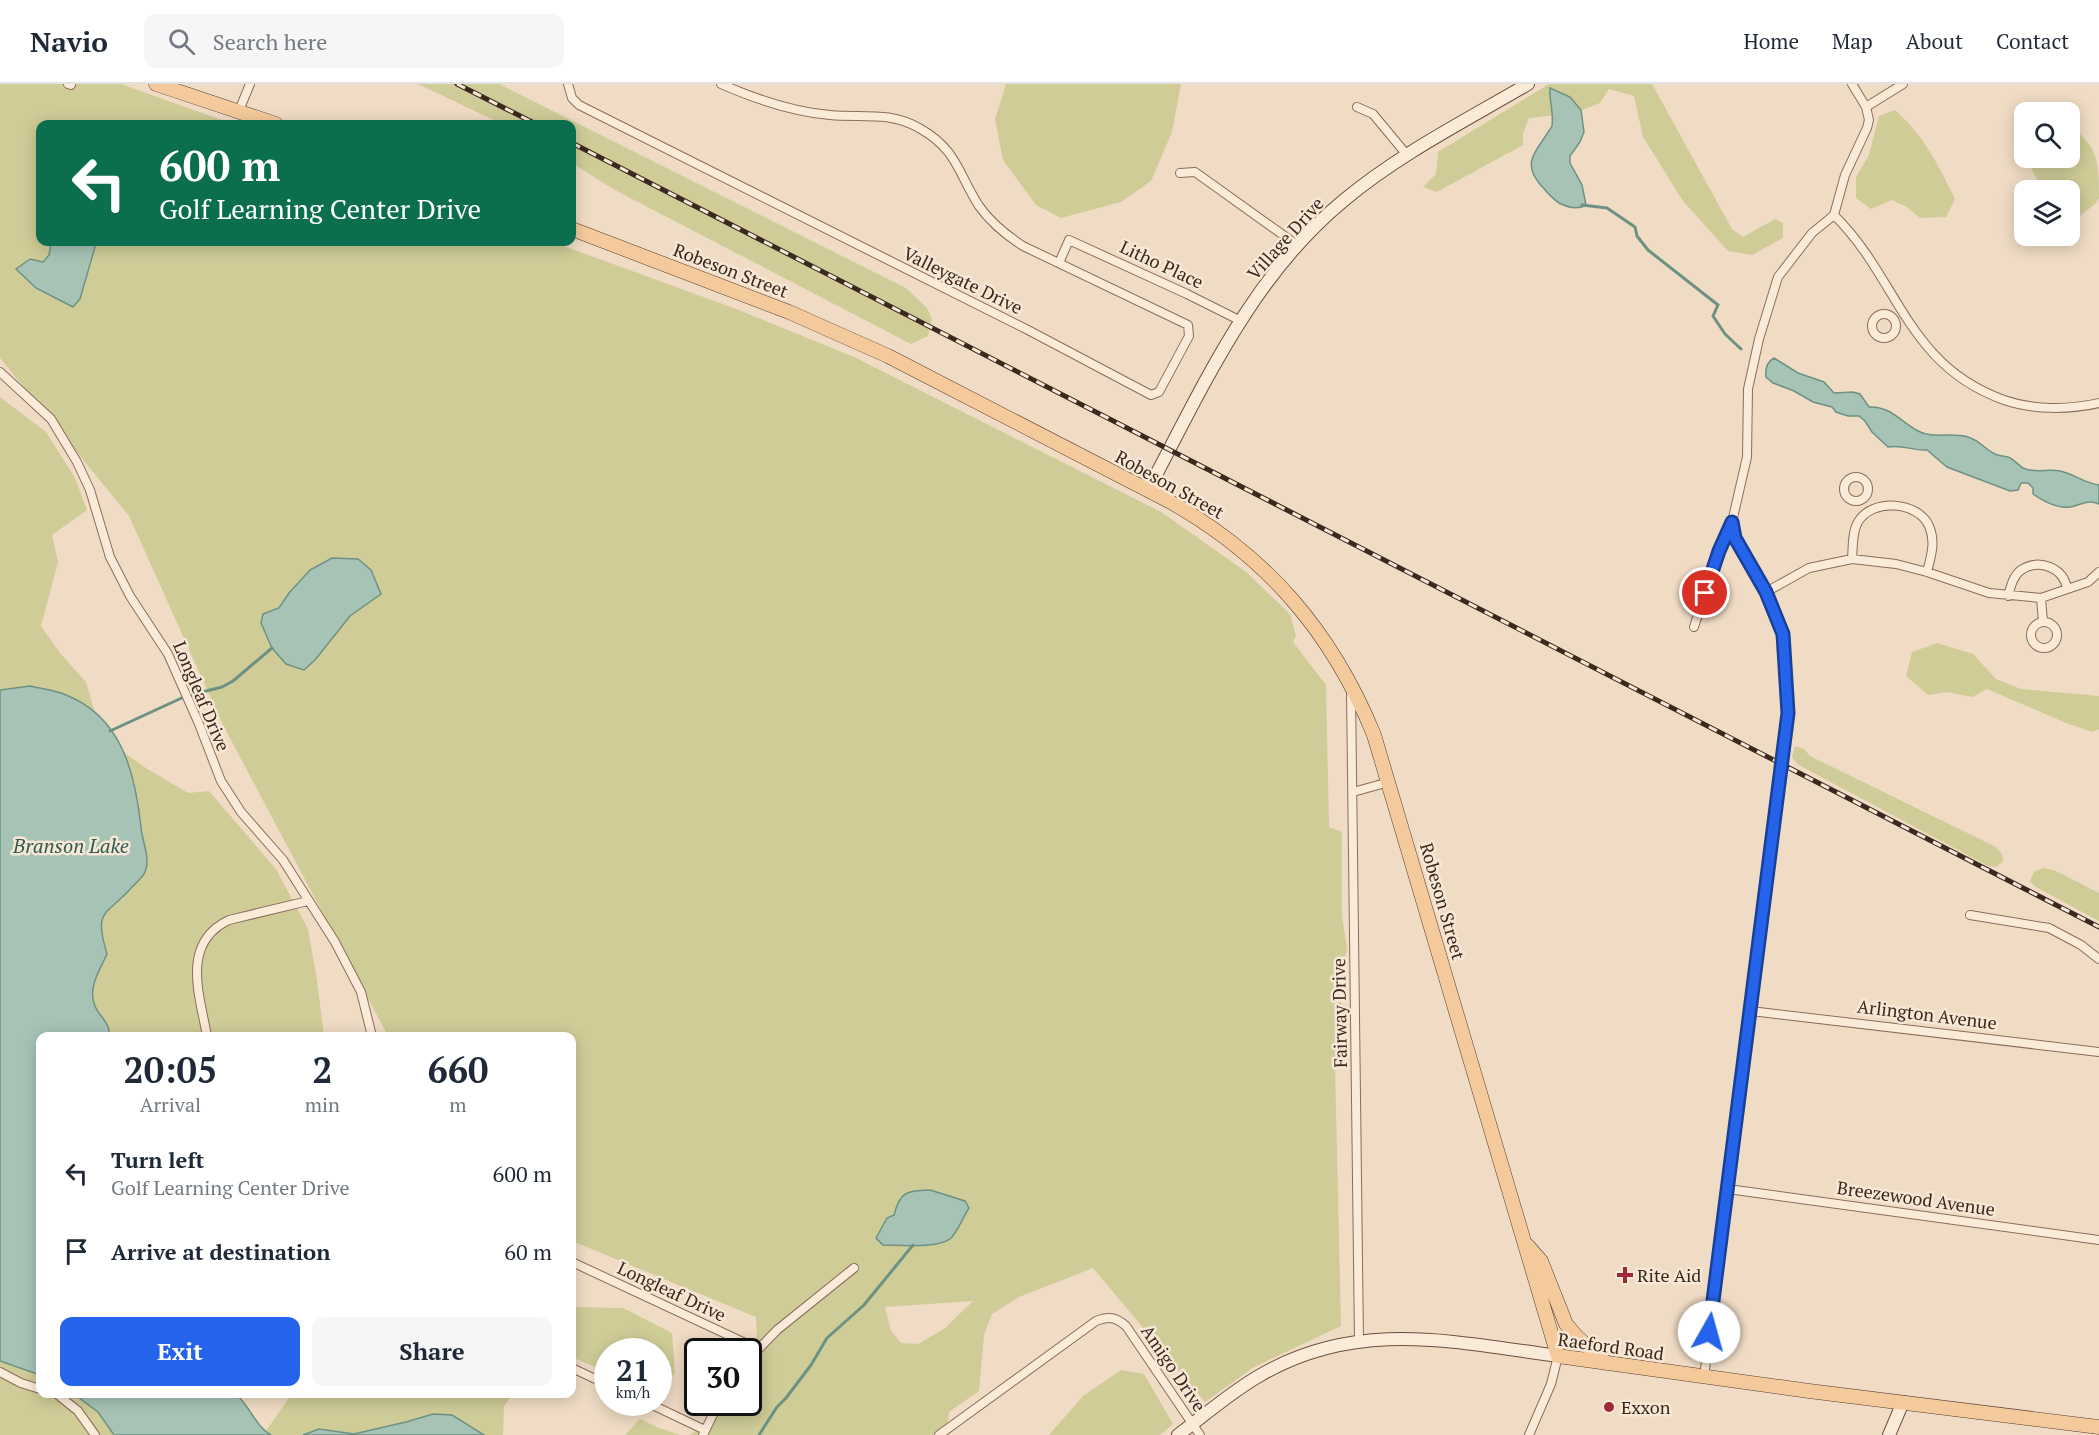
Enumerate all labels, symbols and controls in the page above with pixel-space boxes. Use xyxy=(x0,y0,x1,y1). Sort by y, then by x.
search box xyxy=(144,14,564,68)
text: Navio xyxy=(30,23,108,60)
icon: search xyxy=(165,25,198,58)
text: Search here xyxy=(213,27,327,56)
text: Home xyxy=(1743,27,1799,55)
text: Map xyxy=(1832,27,1873,55)
text: About xyxy=(1906,27,1963,55)
text: Contact xyxy=(1996,27,2069,55)
map controls xyxy=(2014,102,2080,246)
button: search xyxy=(2014,102,2080,168)
text: 600 m xyxy=(159,137,280,193)
icon: left xyxy=(60,144,138,222)
button: layers xyxy=(2014,180,2080,246)
text: Golf Learning Center Drive xyxy=(159,191,481,227)
street label: Village Drive xyxy=(1241,192,1329,284)
street label: Litho Place xyxy=(1116,234,1208,294)
street label: Robeson Street xyxy=(670,237,792,303)
street label: Valleygate Drive xyxy=(899,241,1027,319)
street label: Robeson Street xyxy=(1111,444,1229,524)
pin xyxy=(1679,567,1730,618)
icon: arrive xyxy=(1688,576,1721,609)
street label: Longleaf Drive xyxy=(168,637,236,755)
water label: Branson Lake xyxy=(12,832,129,859)
street label: Robeson Street xyxy=(1415,840,1471,963)
street label: Fairway Drive xyxy=(1326,958,1352,1068)
street label: Arlington Avenue xyxy=(1856,994,1998,1034)
text: 20:05 xyxy=(124,1046,217,1093)
text: 2 xyxy=(312,1046,333,1093)
text: 660 xyxy=(427,1046,488,1093)
text: Arrival xyxy=(140,1091,201,1118)
text: min xyxy=(305,1091,340,1118)
text: m xyxy=(449,1091,467,1118)
text: Turn left xyxy=(111,1145,204,1174)
icon: left xyxy=(60,1157,93,1190)
text: 600 m xyxy=(492,1159,552,1188)
text: Golf Learning Center Drive xyxy=(111,1174,350,1201)
street label: Breezewood Avenue xyxy=(1835,1175,1997,1221)
icon: arrive xyxy=(60,1235,93,1268)
text: Arrive at destination xyxy=(111,1237,330,1266)
text: 60 m xyxy=(504,1237,552,1266)
street label: Longleaf Drive xyxy=(614,1255,730,1327)
place label: Rite Aid xyxy=(1637,1263,1701,1287)
marker: Rite Aid xyxy=(1618,1268,1632,1282)
position arrow xyxy=(1677,1300,1741,1364)
button: Exit xyxy=(60,1317,300,1386)
button: Share xyxy=(312,1317,552,1386)
street label: Amigo Drive xyxy=(1136,1320,1212,1416)
street label: Raeford Road xyxy=(1556,1327,1666,1365)
speed limit sign: 30 xyxy=(684,1338,762,1416)
text: 21 xyxy=(616,1350,650,1390)
text: km/h xyxy=(616,1382,650,1402)
place label: Exxon xyxy=(1621,1395,1671,1419)
marker: Exxon xyxy=(1602,1400,1616,1414)

